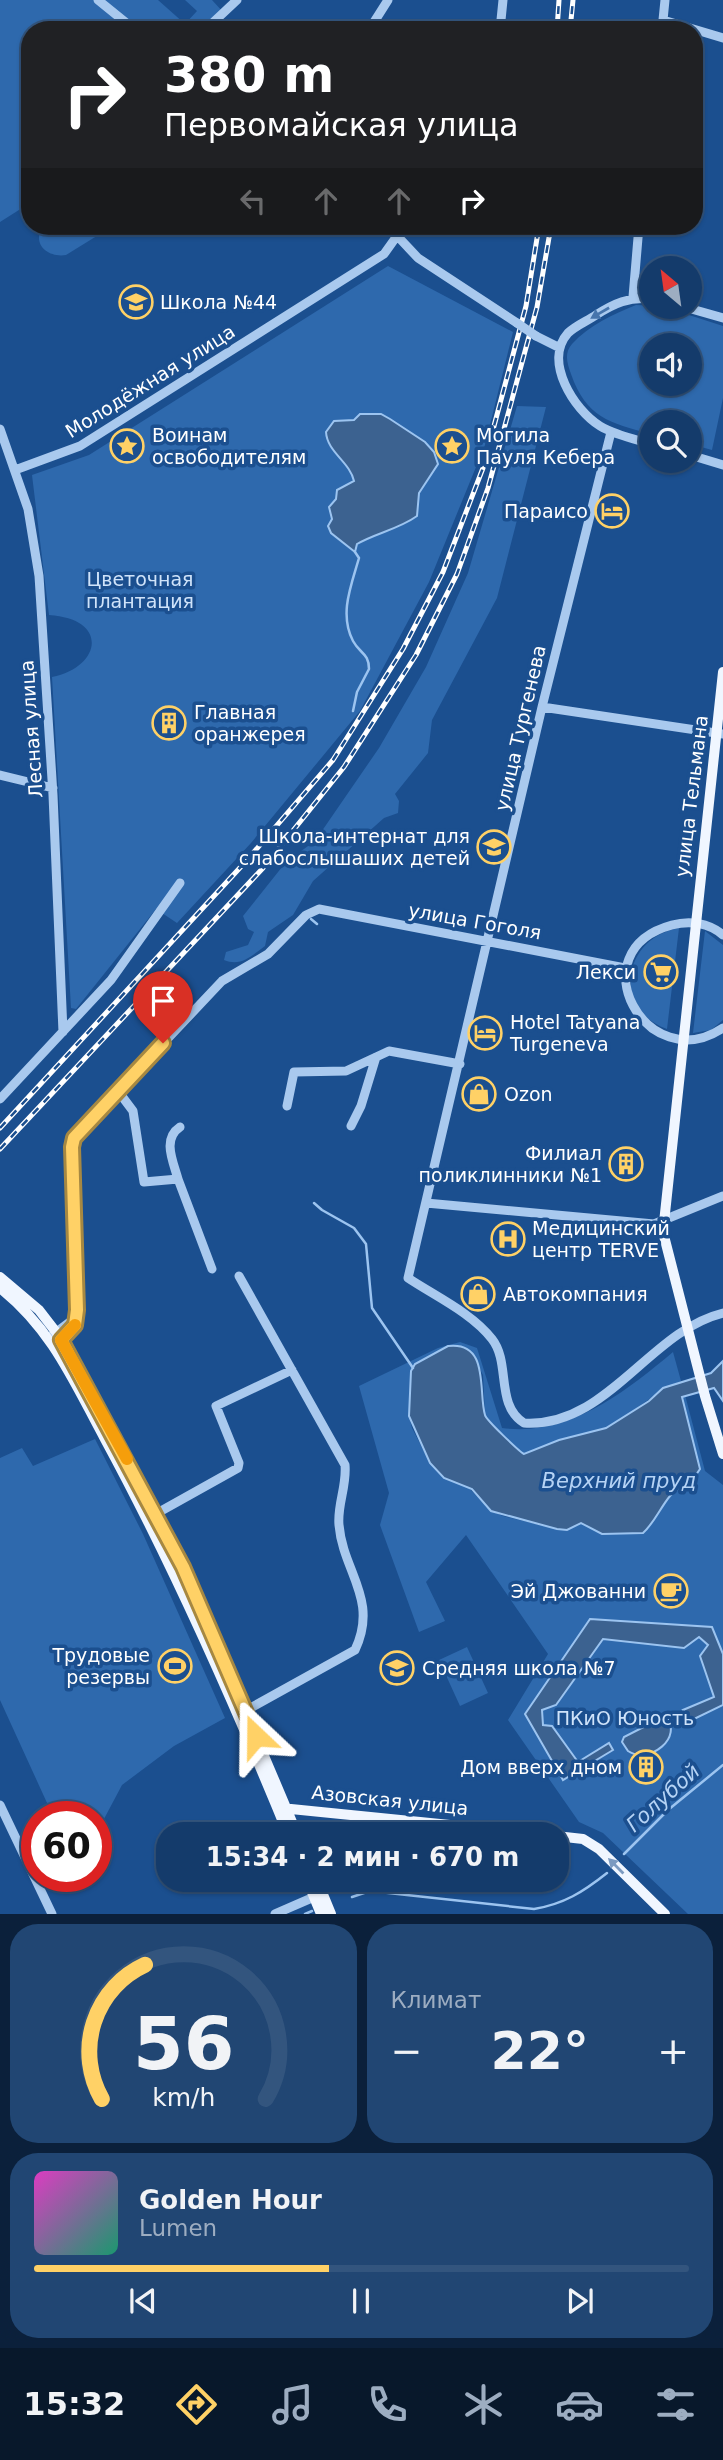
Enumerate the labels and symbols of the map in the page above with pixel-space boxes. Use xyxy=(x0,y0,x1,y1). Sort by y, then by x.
north arrow xyxy=(639,256,702,318)
school or university icon: Школа №44 xyxy=(117,283,155,321)
place label: Школа №44 xyxy=(160,291,277,313)
one-way arrow xyxy=(591,307,610,319)
street label: Молодёжная улица xyxy=(61,320,239,442)
place label: Воинам освободителям xyxy=(152,424,306,468)
place label: Могила Пауля Кебера xyxy=(476,424,615,468)
place icon: Воинам освободителям xyxy=(108,427,146,465)
place icon: Могила Пауля Кебера xyxy=(433,427,471,465)
hotel icon: Параисо xyxy=(593,492,631,530)
place label: Параисо xyxy=(504,500,588,522)
park label: Цветочная плантация xyxy=(86,568,194,612)
street label: улица Тургенева xyxy=(490,643,550,813)
street label: Лесная улица xyxy=(15,659,47,799)
place label: Главная оранжерея xyxy=(194,701,306,745)
building icon: Главная оранжерея xyxy=(150,704,188,742)
street label: улица Тельмана xyxy=(670,714,712,878)
place label: Школа-интернат для слабослышаших детей xyxy=(239,825,470,869)
school or university icon: Школа-интернат для слабослышаших детей xyxy=(475,828,513,866)
street label: улица Гоголя xyxy=(407,898,543,944)
supermarket icon: Лекси xyxy=(642,953,680,991)
place label: Лекси xyxy=(576,961,636,983)
pin xyxy=(133,971,193,1043)
place label: Hotel Tatyana Turgeneva xyxy=(509,1011,641,1055)
hotel icon: Hotel Tatyana Turgeneva xyxy=(466,1014,504,1052)
shop icon: Ozon xyxy=(460,1075,498,1113)
place label: Ozon xyxy=(504,1083,553,1105)
place label: Филиал поликлинники №1 xyxy=(419,1142,602,1186)
building icon: Филиал поликлинники №1 xyxy=(607,1145,645,1183)
place label: Медицинский центр TERVE xyxy=(532,1217,670,1261)
hospital icon: Медицинский центр TERVE xyxy=(489,1220,527,1258)
shop icon: Автокомпания xyxy=(459,1275,497,1313)
place label: Автокомпания xyxy=(503,1283,648,1305)
water label: Верхний пруд xyxy=(542,1469,696,1493)
cafe icon: Эй Джованни xyxy=(652,1572,690,1610)
place label: Эй Джованни xyxy=(511,1580,646,1602)
place label: Трудовые резервы xyxy=(51,1644,150,1688)
sports icon: Трудовые резервы xyxy=(156,1647,194,1685)
school or university icon: Средняя школа №7 xyxy=(378,1649,416,1687)
place label: Средняя школа №7 xyxy=(422,1657,616,1679)
position arrow xyxy=(219,1699,293,1773)
park label: ПКиО Юность xyxy=(556,1707,694,1729)
building icon: Дом вверх дном xyxy=(627,1748,665,1786)
place label: Дом вверх дном xyxy=(460,1756,622,1778)
water label: Голубой xyxy=(622,1759,704,1837)
street label: Азовская улица xyxy=(311,1781,469,1819)
speed limit sign: 60 xyxy=(21,1801,112,1892)
one-way arrow xyxy=(608,1858,625,1875)

